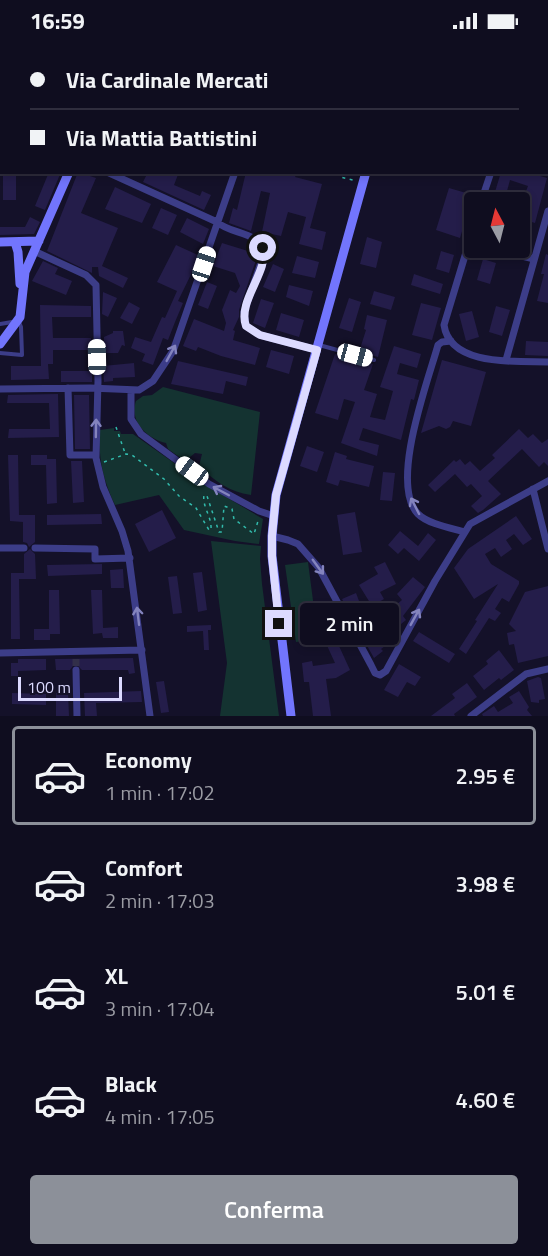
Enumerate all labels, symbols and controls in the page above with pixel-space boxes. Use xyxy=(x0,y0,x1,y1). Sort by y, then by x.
text: 16:59 xyxy=(30,4,85,38)
text: Via Cardinale Mercati xyxy=(66,63,268,97)
text: Via Mattia Battistini xyxy=(66,121,257,155)
north arrow xyxy=(464,192,530,258)
map controls xyxy=(464,192,530,258)
route start xyxy=(249,234,276,261)
car xyxy=(190,244,218,284)
car xyxy=(88,339,106,375)
car xyxy=(335,342,375,368)
one-way arrow xyxy=(165,345,177,362)
one-way arrow xyxy=(90,419,102,439)
car xyxy=(172,453,212,489)
one-way arrow xyxy=(213,485,231,496)
one-way arrow xyxy=(409,498,420,516)
one-way arrow xyxy=(312,559,324,575)
callout: 2 min xyxy=(300,603,399,645)
one-way arrow xyxy=(132,607,143,627)
text: 2 min xyxy=(325,608,374,639)
one-way arrow xyxy=(409,609,421,626)
route end xyxy=(265,610,292,637)
scale bar xyxy=(18,674,122,702)
text: 100 m xyxy=(27,675,71,699)
text: Economy xyxy=(105,743,192,777)
icon: car xyxy=(33,749,87,803)
text: 2.95 € xyxy=(456,759,515,793)
text: 1 min · 17:02 xyxy=(105,777,215,808)
text: Comfort xyxy=(105,851,183,885)
icon: car xyxy=(33,857,87,911)
text: 3.98 € xyxy=(456,867,515,901)
text: 2 min · 17:03 xyxy=(105,885,215,916)
text: XL xyxy=(105,959,128,993)
icon: car xyxy=(33,965,87,1019)
text: 5.01 € xyxy=(456,975,515,1009)
text: 3 min · 17:04 xyxy=(105,993,215,1024)
text: Black xyxy=(105,1067,157,1101)
icon: car xyxy=(33,1073,87,1127)
text: 4.60 € xyxy=(456,1083,515,1117)
text: 4 min · 17:05 xyxy=(105,1101,215,1132)
button: Conferma xyxy=(30,1175,518,1244)

